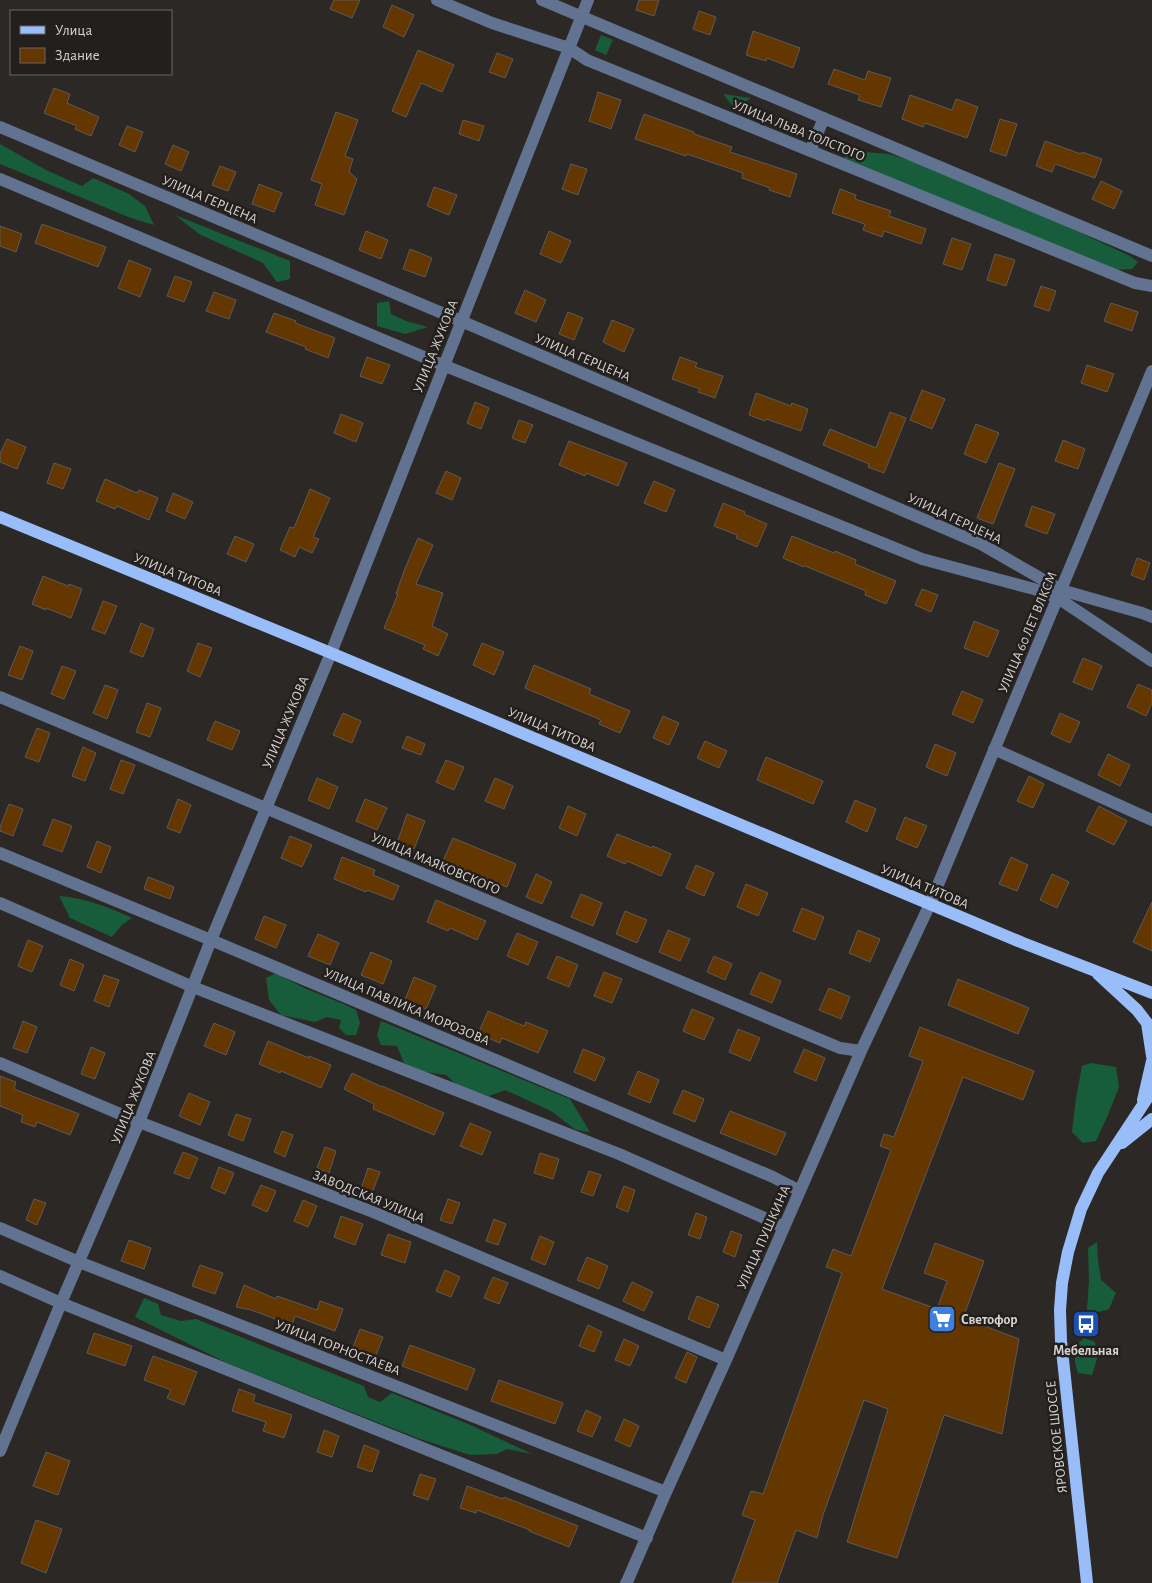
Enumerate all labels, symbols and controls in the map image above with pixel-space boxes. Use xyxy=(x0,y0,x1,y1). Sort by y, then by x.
legend xyxy=(10,10,172,75)
text: Улица xyxy=(55,23,92,38)
text: Здание xyxy=(55,48,100,63)
street label: УЛИЦА ЛЬВА ТОЛСТОГО xyxy=(730,98,867,164)
street label: УЛИЦА ГЕРЦЕНА xyxy=(160,173,259,226)
street label: УЛИЦА ЖУКОВА xyxy=(411,298,461,395)
street label: УЛИЦА ГЕРЦЕНА xyxy=(533,331,632,384)
street label: УЛИЦА ГЕРЦЕНА xyxy=(905,491,1004,547)
street label: УЛИЦА ТИТОВА xyxy=(132,551,224,599)
street label: УЛИЦА 60 ЛЕТ ВЛКСМ xyxy=(996,570,1060,695)
street label: УЛИЦА ЖУКОВА xyxy=(260,674,312,771)
street label: УЛИЦА ТИТОВА xyxy=(506,705,598,755)
street label: УЛИЦА МАЯКОВСКОГО xyxy=(369,830,502,897)
street label: УЛИЦА ТИТОВА xyxy=(879,862,971,912)
street label: УЛИЦА ПАВЛИКА МОРОЗОВА xyxy=(322,966,492,1048)
street label: УЛИЦА ЖУКОВА xyxy=(109,1049,159,1146)
street label: ЗАВОДСКАЯ УЛИЦА xyxy=(311,1168,427,1226)
street label: УЛИЦА ПУШКИНА xyxy=(735,1183,793,1292)
supermarket icon: Светофор xyxy=(927,1304,957,1334)
bus stop icon: Мебельная xyxy=(1071,1309,1101,1339)
place label: Светофор xyxy=(961,1313,1018,1327)
street label: УЛИЦА ГОРНОСТАЕВА xyxy=(273,1318,402,1378)
place label: Мебельная xyxy=(1053,1344,1119,1358)
street label: ЯРОВСКОЕ ШОССЕ xyxy=(1044,1380,1070,1494)

